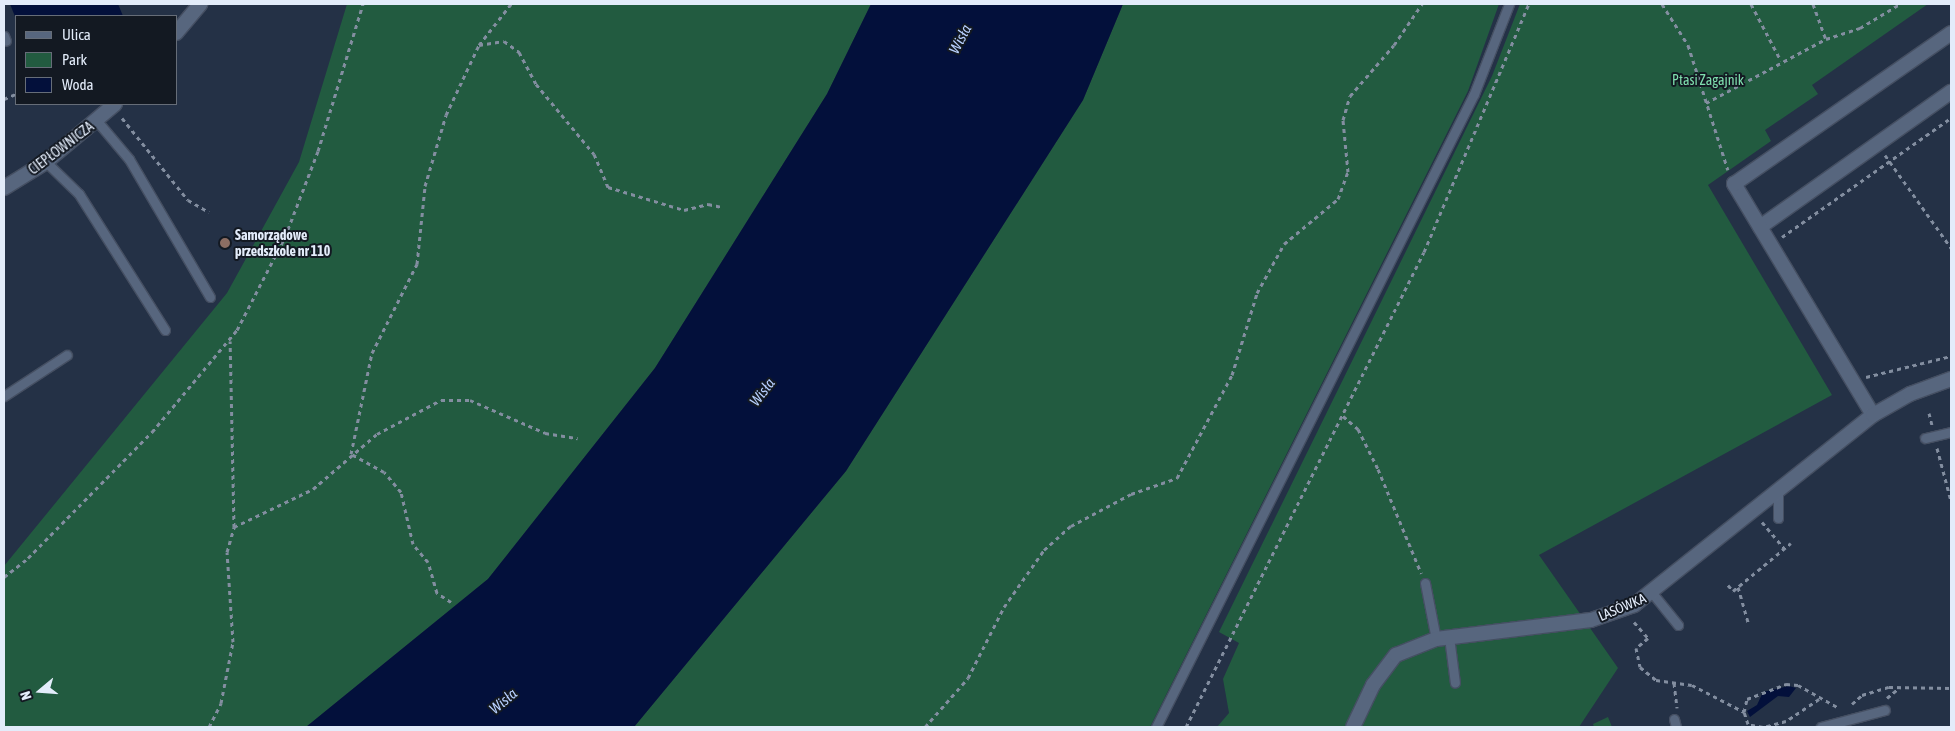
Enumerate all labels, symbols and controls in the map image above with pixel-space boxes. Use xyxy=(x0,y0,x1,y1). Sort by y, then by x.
legend xyxy=(15,15,178,105)
water label: Wisła xyxy=(945,21,975,57)
text: Ulica xyxy=(62,26,91,43)
text: Park xyxy=(62,51,87,68)
park label: Ptasi Zagajnik xyxy=(1672,72,1744,88)
text: Woda xyxy=(62,76,94,93)
street label: CIEPŁOWNICZA xyxy=(25,118,97,178)
place label: Samorządowe przedszkole nr 110 xyxy=(235,227,330,260)
marker: Samorządowe przedszkole nr 110 xyxy=(219,237,231,249)
water label: Wisła xyxy=(746,375,778,409)
street label: LASÓWKA xyxy=(1596,589,1648,625)
north arrow xyxy=(15,666,65,716)
water label: Wisła xyxy=(486,684,520,718)
text: N xyxy=(17,689,35,702)

